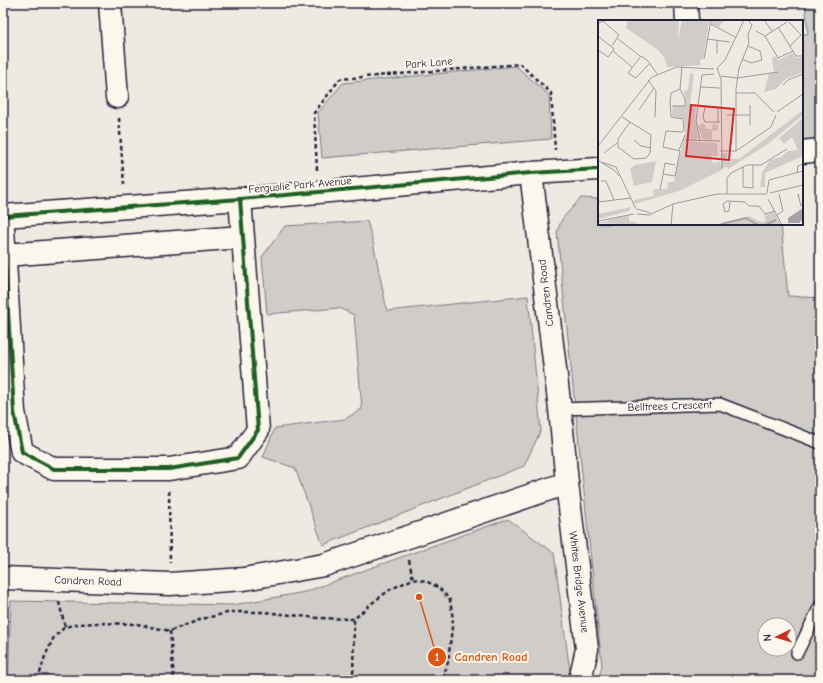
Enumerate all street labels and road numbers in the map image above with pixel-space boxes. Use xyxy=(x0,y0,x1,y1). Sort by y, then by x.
street label: Park Lane xyxy=(405,54,454,72)
street label: Ferguslie Park Avenue xyxy=(248,174,353,196)
street label: Candren Road xyxy=(535,259,557,327)
street label: Belltrees Crescent xyxy=(627,398,713,414)
street label: Whites Bridge Avenue xyxy=(566,530,592,634)
street label: Candren Road xyxy=(54,573,122,589)

